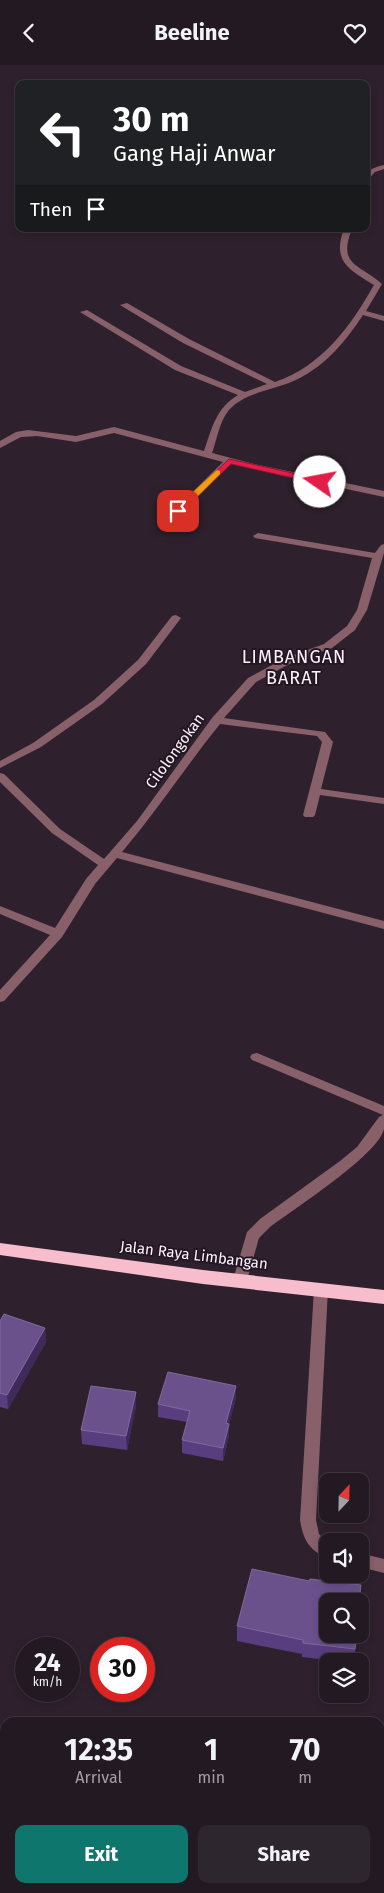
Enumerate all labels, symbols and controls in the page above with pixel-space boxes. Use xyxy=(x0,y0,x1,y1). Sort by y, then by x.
icon: back xyxy=(15,19,43,47)
text: Beeline xyxy=(154,19,230,46)
icon: heart xyxy=(341,19,369,47)
text: 30 m xyxy=(113,98,190,140)
icon: left xyxy=(30,100,95,165)
text: Gang Haji Anwar xyxy=(113,140,275,167)
icon: arrive xyxy=(82,195,110,223)
text: Then xyxy=(30,198,72,221)
position arrow xyxy=(293,455,345,507)
pin xyxy=(157,490,199,532)
icon: arrive xyxy=(164,497,192,525)
district label: LIMBANGAN BARAT xyxy=(242,646,346,689)
street label: Cilolongokan xyxy=(142,710,208,792)
street label: Jalan Raya Limbangan xyxy=(119,1237,269,1273)
north arrow xyxy=(319,1473,369,1523)
map controls xyxy=(319,1473,369,1703)
button: sound xyxy=(319,1533,369,1583)
button: search xyxy=(319,1593,369,1643)
speed limit sign: 30 xyxy=(90,1637,155,1702)
text: 24 xyxy=(34,1648,61,1678)
button: layers xyxy=(319,1653,369,1703)
text: km/h xyxy=(33,1675,62,1689)
text: 12:35 xyxy=(64,1732,133,1768)
text: 1 xyxy=(204,1732,218,1768)
text: 70 xyxy=(289,1732,321,1768)
text: Arrival xyxy=(75,1768,122,1787)
text: min xyxy=(197,1768,225,1787)
text: m xyxy=(298,1768,312,1787)
button: Exit xyxy=(15,1825,188,1883)
button: Share xyxy=(198,1825,370,1883)

